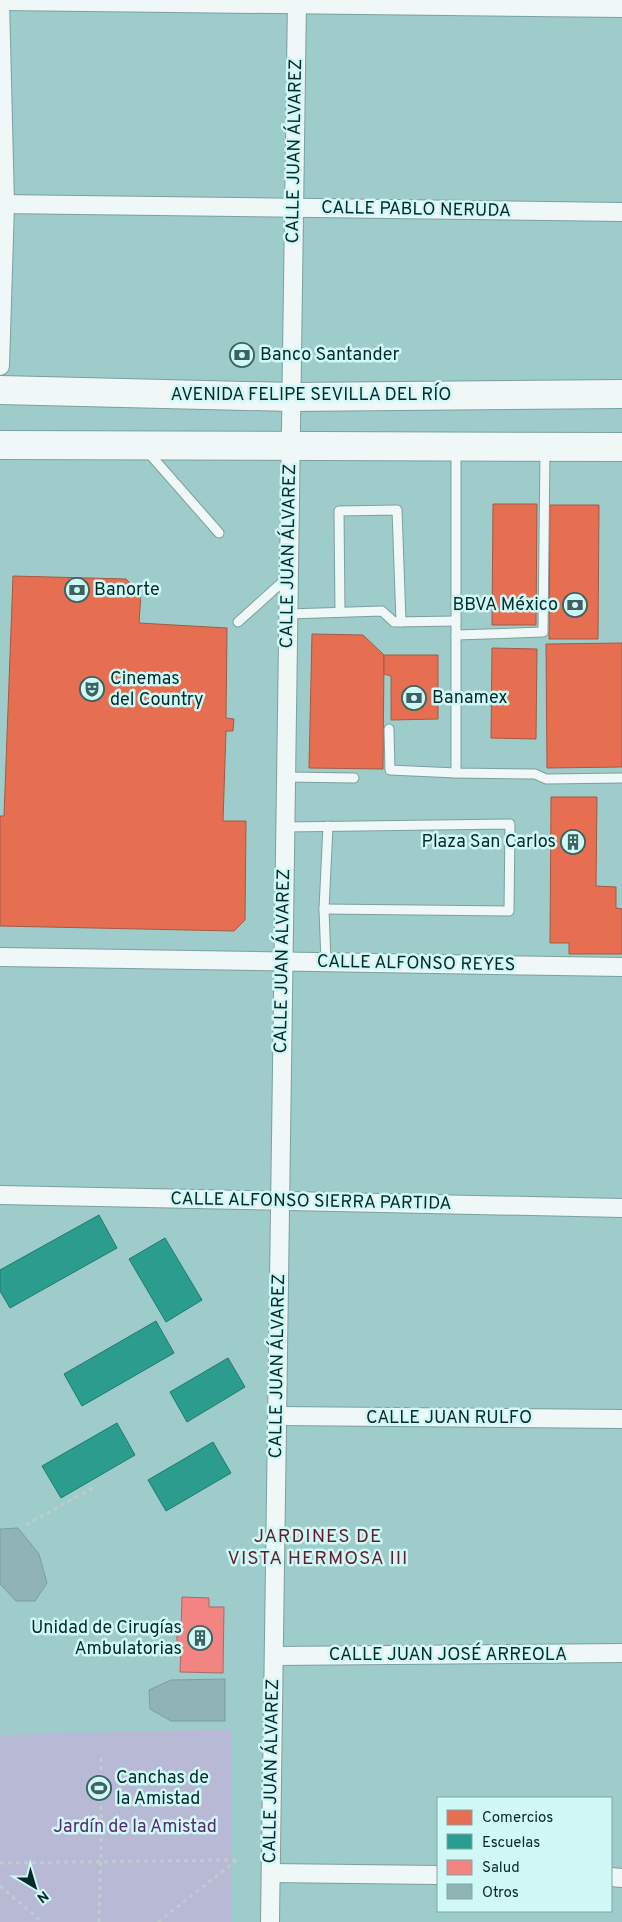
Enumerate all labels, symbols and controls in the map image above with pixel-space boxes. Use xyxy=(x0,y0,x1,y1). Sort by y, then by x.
street label: CALLE JUAN ÁLVAREZ xyxy=(280,58,308,244)
street label: CALLE PABLO NERUDA xyxy=(321,197,511,223)
bank icon: Banco Santander xyxy=(229,342,255,368)
place label: Banco Santander xyxy=(260,344,400,367)
street label: AVENIDA FELIPE SEVILLA DEL RÍO xyxy=(171,382,451,407)
street label: CALLE JUAN ÁLVAREZ xyxy=(274,463,302,649)
bank icon: Banorte xyxy=(64,577,90,603)
place label: Banorte xyxy=(94,579,160,602)
bank icon: BBVA México xyxy=(562,592,588,618)
place label: BBVA México xyxy=(452,594,558,617)
place label: Cinemas del Country xyxy=(110,668,203,712)
theatre icon: Cinemas del Country xyxy=(79,676,105,702)
bank icon: Banamex xyxy=(401,685,427,711)
place label: Banamex xyxy=(432,687,508,710)
building icon: Plaza San Carlos xyxy=(560,829,586,855)
place label: Plaza San Carlos xyxy=(422,831,556,854)
street label: CALLE JUAN ÁLVAREZ xyxy=(268,868,296,1054)
street label: CALLE ALFONSO REYES xyxy=(317,951,515,977)
street label: CALLE ALFONSO SIERRA PARTIDA xyxy=(170,1188,452,1216)
street label: CALLE JUAN ÁLVAREZ xyxy=(263,1273,291,1459)
street label: CALLE JUAN RULFO xyxy=(366,1407,532,1430)
district label: JARDINES DE VISTA HERMOSA III xyxy=(228,1525,408,1571)
place label: Unidad de Cirugías Ambulatorias xyxy=(31,1617,182,1661)
building icon: Unidad de Cirugías Ambulatorias xyxy=(187,1625,213,1651)
street label: CALLE JUAN JOSÉ ARREOLA xyxy=(329,1642,567,1667)
street label: CALLE JUAN ÁLVAREZ xyxy=(257,1678,285,1864)
place label: Canchas de la Amistad xyxy=(116,1767,209,1811)
sports icon: Canchas de la Amistad xyxy=(86,1775,112,1801)
legend xyxy=(437,1797,612,1912)
text: Comercios xyxy=(482,1809,553,1828)
park label: Jardín de la Amistad xyxy=(53,1816,217,1839)
text: Escuelas xyxy=(482,1834,540,1853)
text: Salud xyxy=(482,1859,520,1878)
north arrow xyxy=(10,1862,60,1912)
text: Otros xyxy=(482,1884,519,1903)
text: N xyxy=(33,1886,51,1906)

